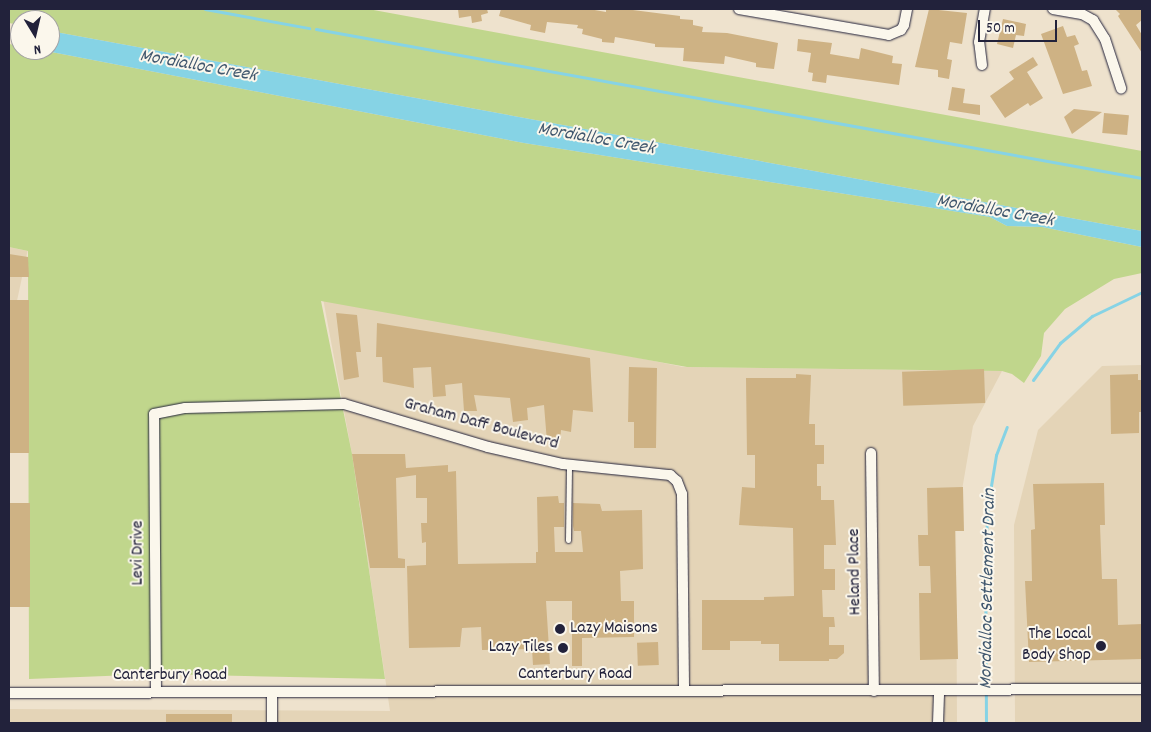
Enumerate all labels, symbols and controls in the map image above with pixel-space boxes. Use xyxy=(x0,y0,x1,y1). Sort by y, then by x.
north arrow xyxy=(10,10,60,60)
scale bar xyxy=(981,10,1060,42)
text: 50 m xyxy=(986,18,1015,40)
text: N xyxy=(32,38,42,59)
water label: Mordialloc Creek xyxy=(138,45,258,89)
water label: Mordialloc Creek xyxy=(536,118,656,162)
water label: Mordialloc Creek xyxy=(935,190,1055,234)
street label: Graham Daff Boulevard xyxy=(401,394,561,456)
water label: Mordialloc Settlement Drain xyxy=(976,488,1002,690)
street label: Levi Drive xyxy=(128,521,150,585)
street label: Heland Place xyxy=(844,528,868,616)
place label: Lazy Maisons xyxy=(570,618,658,640)
marker: Lazy Maisons xyxy=(554,623,566,635)
place label: The Local Body Shop xyxy=(1022,625,1091,668)
place label: Lazy Tiles xyxy=(489,637,553,659)
marker: The Local Body Shop xyxy=(1095,640,1107,652)
marker: Lazy Tiles xyxy=(557,642,569,654)
street label: Canterbury Road xyxy=(518,664,632,686)
street label: Canterbury Road xyxy=(113,665,227,687)

